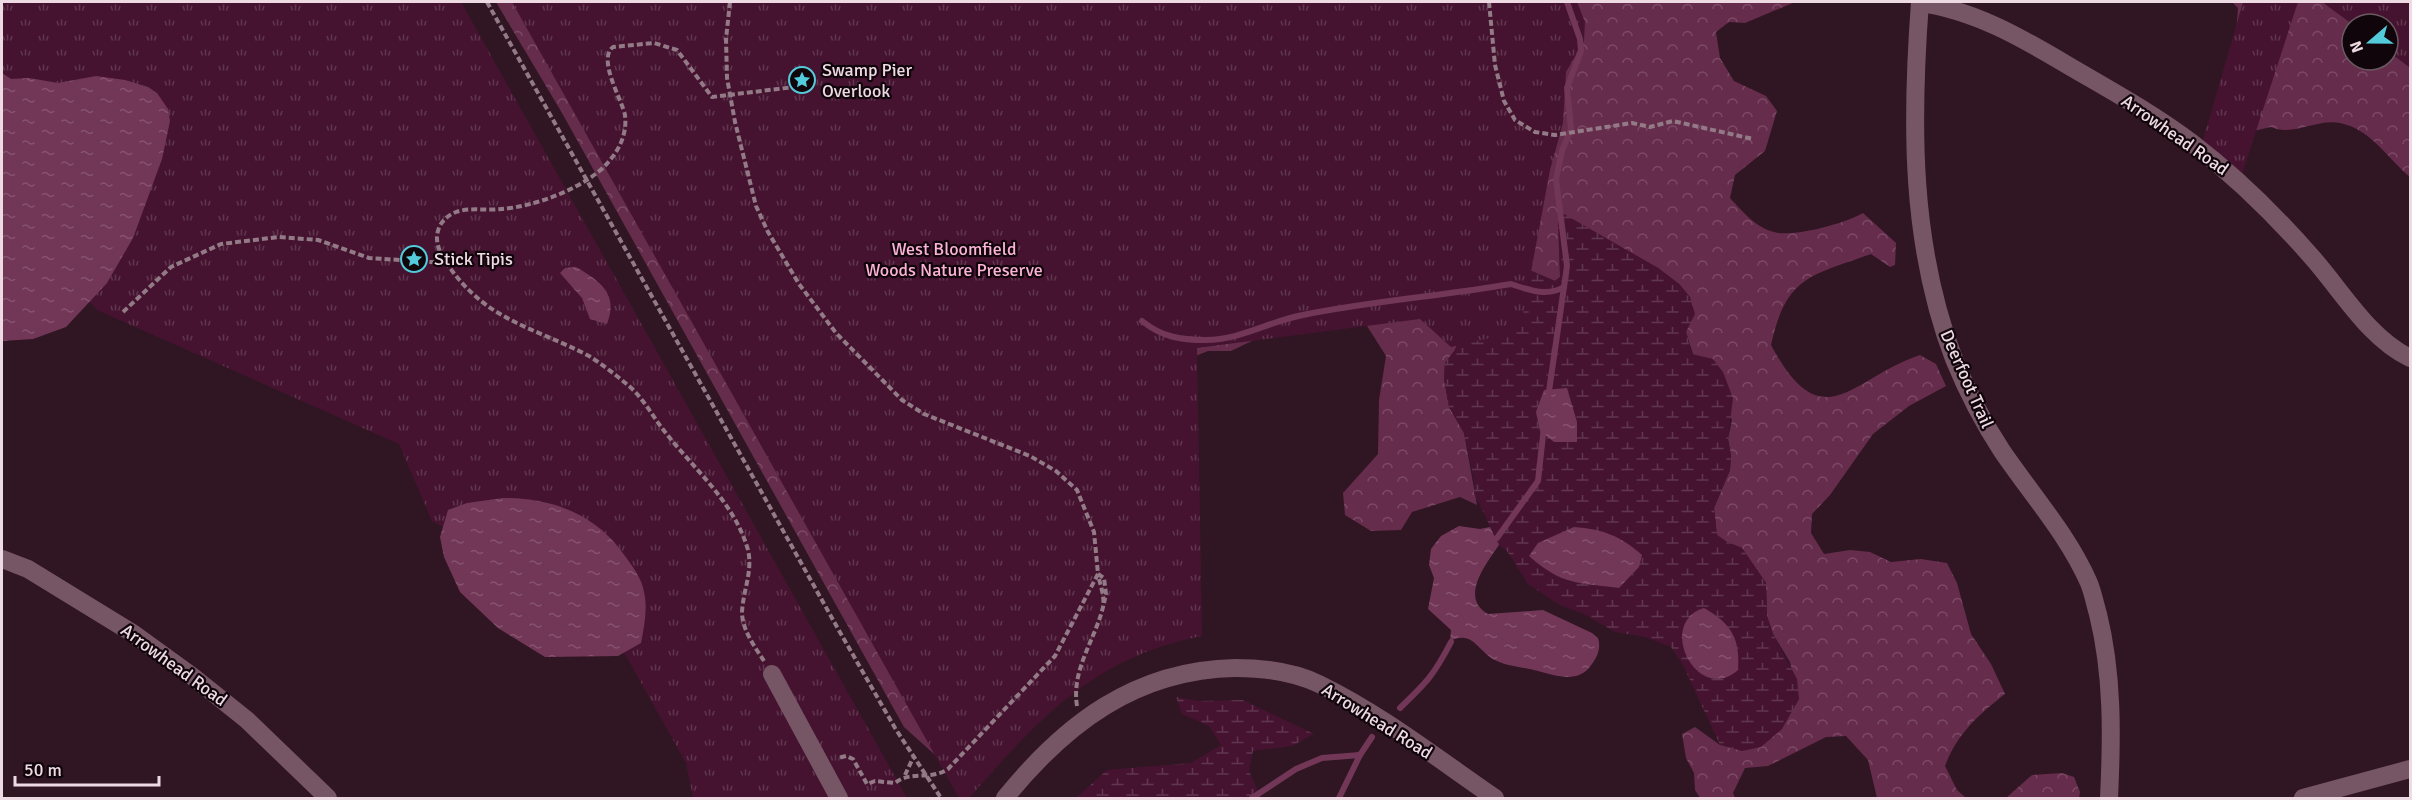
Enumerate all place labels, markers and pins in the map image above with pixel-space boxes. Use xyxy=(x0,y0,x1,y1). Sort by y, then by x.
place label: Swamp Pier Overlook xyxy=(822,59,913,102)
place icon: Swamp Pier Overlook xyxy=(787,65,817,95)
place icon: Stick Tipis xyxy=(399,244,429,274)
place label: Stick Tipis xyxy=(434,248,513,270)

